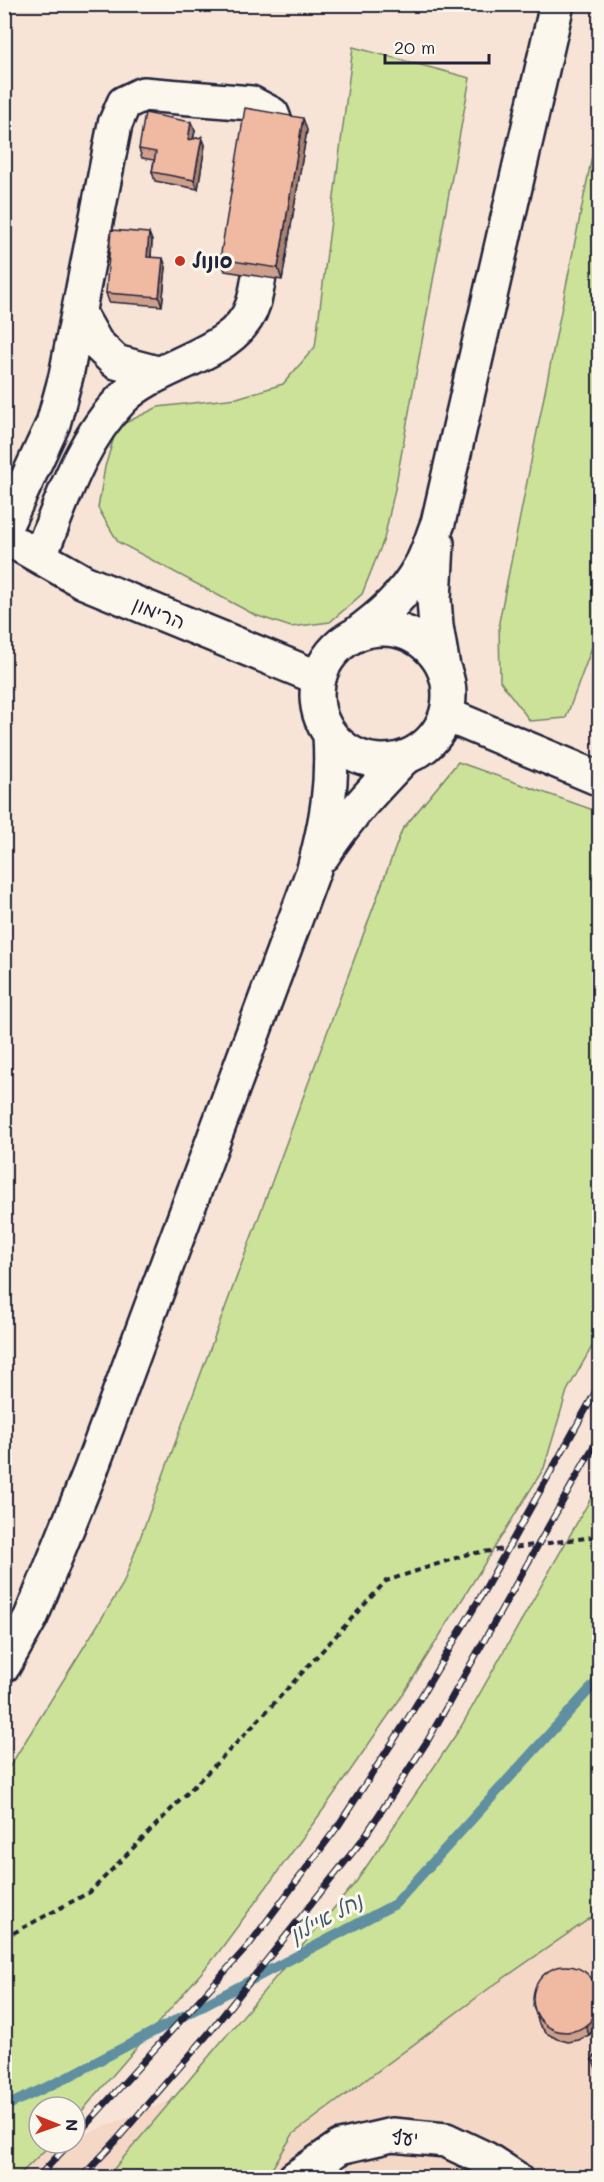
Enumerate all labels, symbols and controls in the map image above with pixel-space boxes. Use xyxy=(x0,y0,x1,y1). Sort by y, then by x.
scale bar xyxy=(385,27,488,65)
text: 20 m xyxy=(394,35,435,59)
place label: סונול xyxy=(192,247,232,273)
marker: סונול xyxy=(173,254,187,268)
street label: הרימון xyxy=(129,590,189,635)
water label: נחל איילון xyxy=(284,1885,369,1948)
north arrow xyxy=(27,2095,87,2155)
text: N xyxy=(62,2119,83,2132)
street label: יעף xyxy=(391,2124,419,2150)

